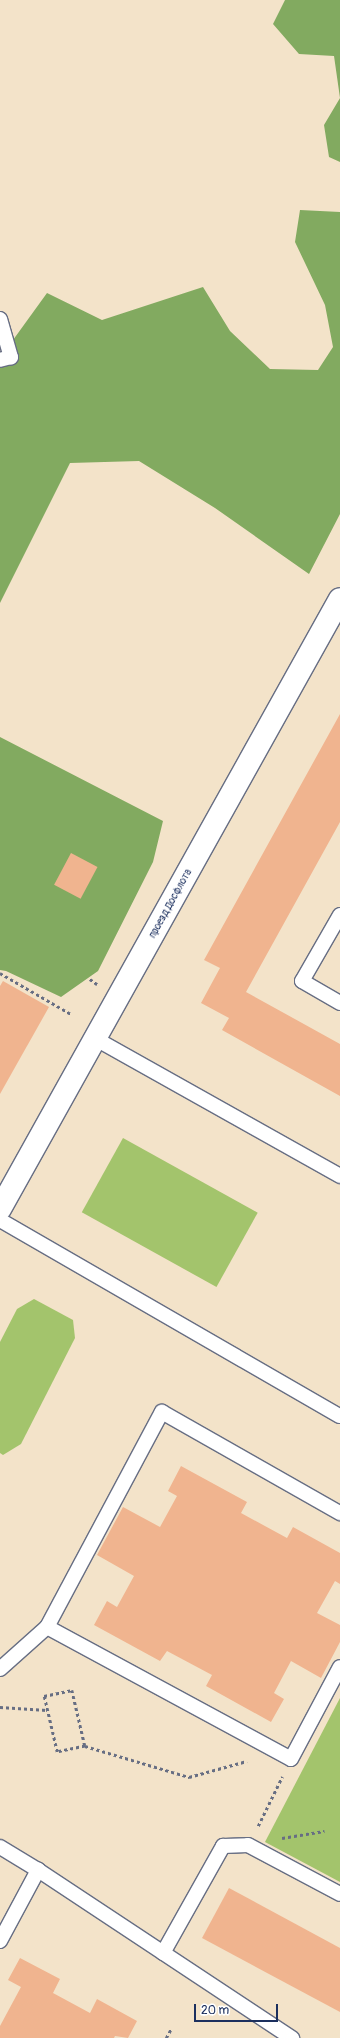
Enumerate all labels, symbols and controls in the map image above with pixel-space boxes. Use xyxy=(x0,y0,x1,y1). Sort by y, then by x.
street label: проезд Досфлота xyxy=(147,867,195,941)
scale bar xyxy=(196,1996,280,2022)
text: 20 m xyxy=(201,2003,229,2018)

